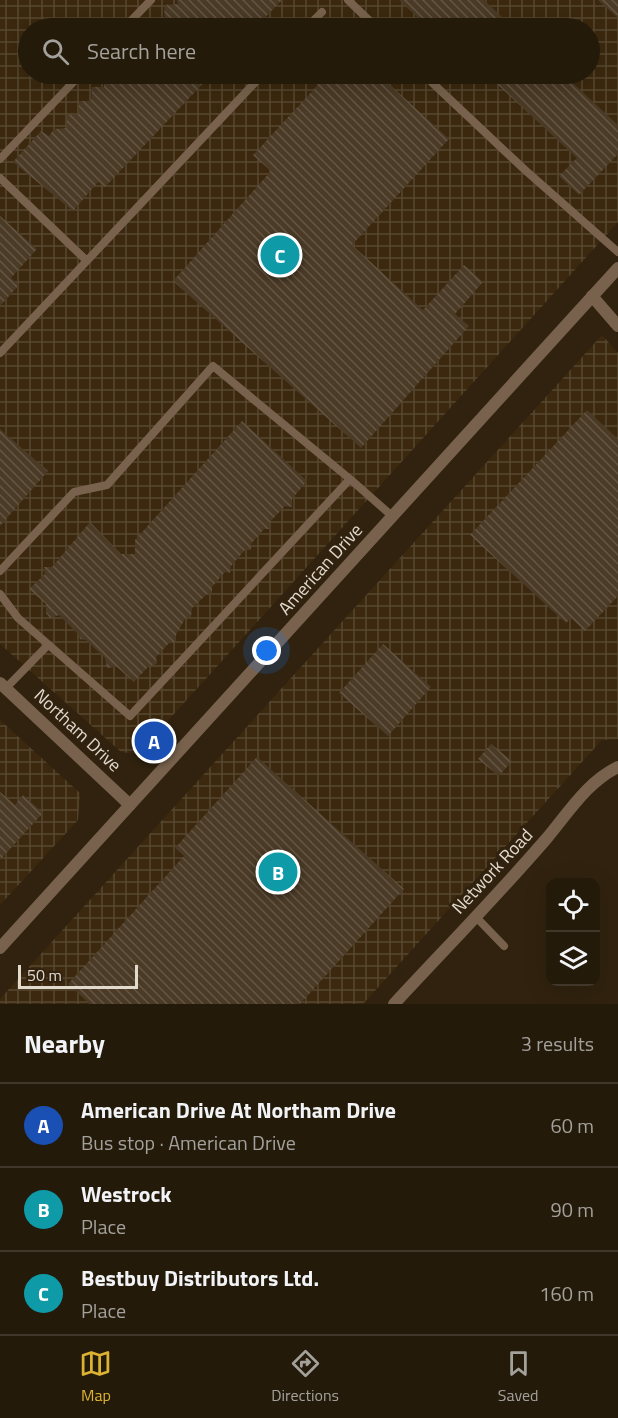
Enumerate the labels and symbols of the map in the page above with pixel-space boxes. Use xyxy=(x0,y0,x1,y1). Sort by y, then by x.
pin: C xyxy=(260,232,300,278)
street label: American Drive xyxy=(272,517,368,621)
your location xyxy=(252,636,281,665)
street label: Northam Drive xyxy=(28,682,128,778)
pin: A xyxy=(134,718,174,764)
street label: Network Road xyxy=(445,822,539,920)
pin: B xyxy=(258,850,298,894)
scale bar xyxy=(18,962,138,990)

